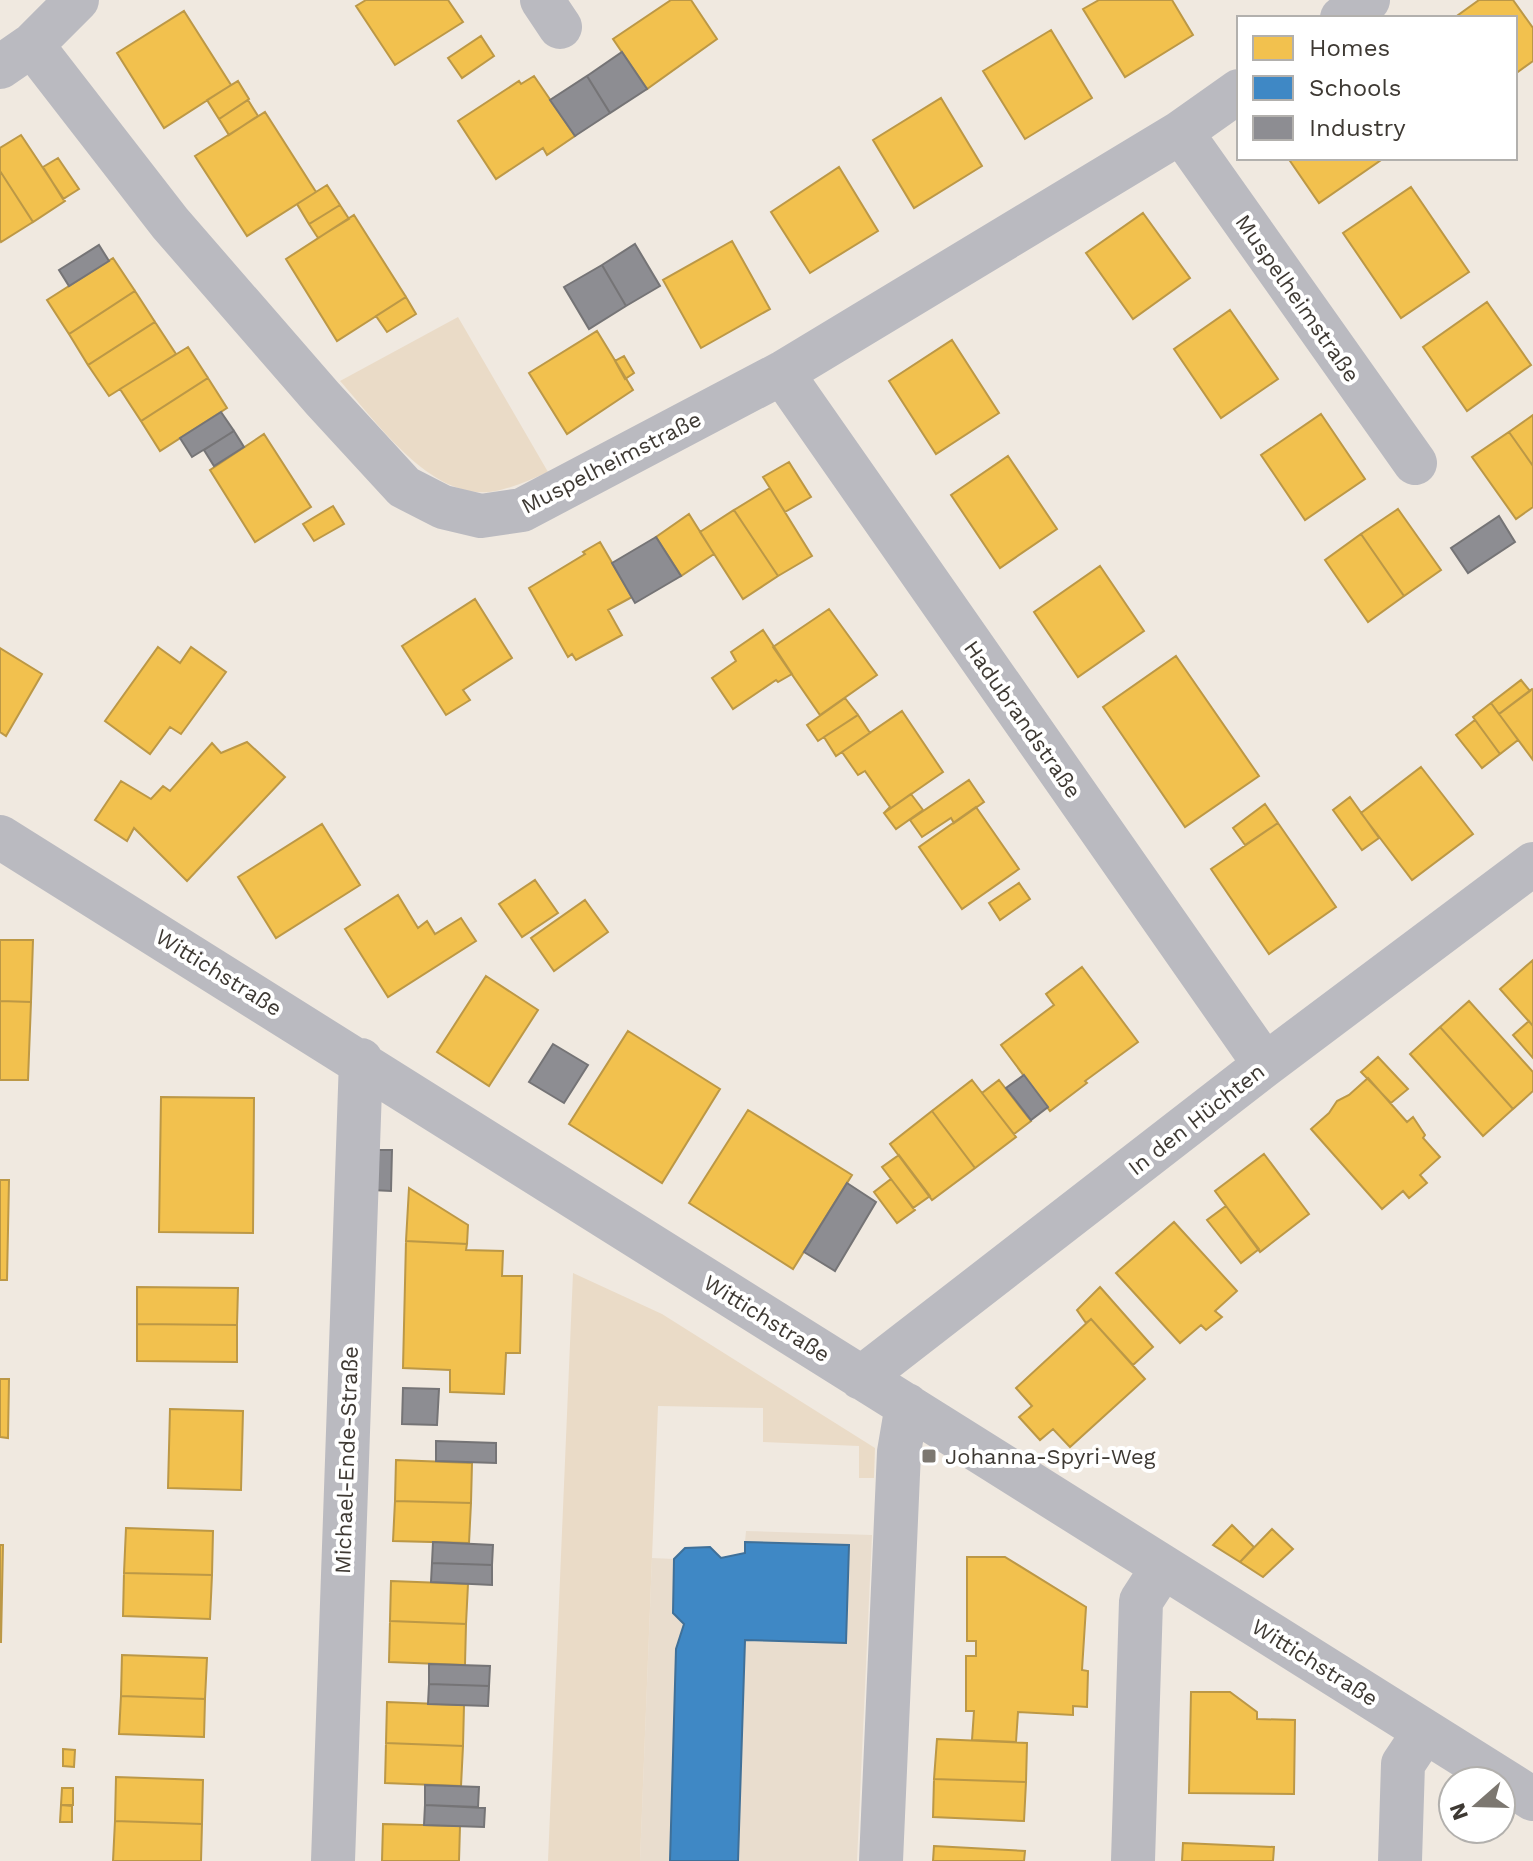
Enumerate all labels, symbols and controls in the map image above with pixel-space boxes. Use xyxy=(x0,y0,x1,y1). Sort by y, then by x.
legend xyxy=(1237,16,1517,160)
text: Homes xyxy=(1309,34,1390,62)
text: Schools xyxy=(1309,74,1401,102)
text: Industry xyxy=(1309,114,1406,142)
street label: Muspelheimstraße xyxy=(1230,210,1365,387)
street label: Muspelheimstraße xyxy=(517,406,705,519)
street label: Hadubrandstraße xyxy=(959,636,1086,803)
street label: Wittichstraße xyxy=(151,924,286,1021)
street label: In den Hüchten xyxy=(1123,1058,1269,1180)
street label: Wittichstraße xyxy=(699,1270,834,1367)
street label: Michael-Ende-Straße xyxy=(330,1346,363,1575)
place label: Johanna-Spyri-Weg xyxy=(945,1444,1156,1469)
marker: Johanna-Spyri-Weg xyxy=(920,1447,938,1465)
street label: Wittichstraße xyxy=(1247,1614,1382,1711)
north arrow xyxy=(1437,1765,1517,1845)
text: N xyxy=(1444,1800,1473,1824)

